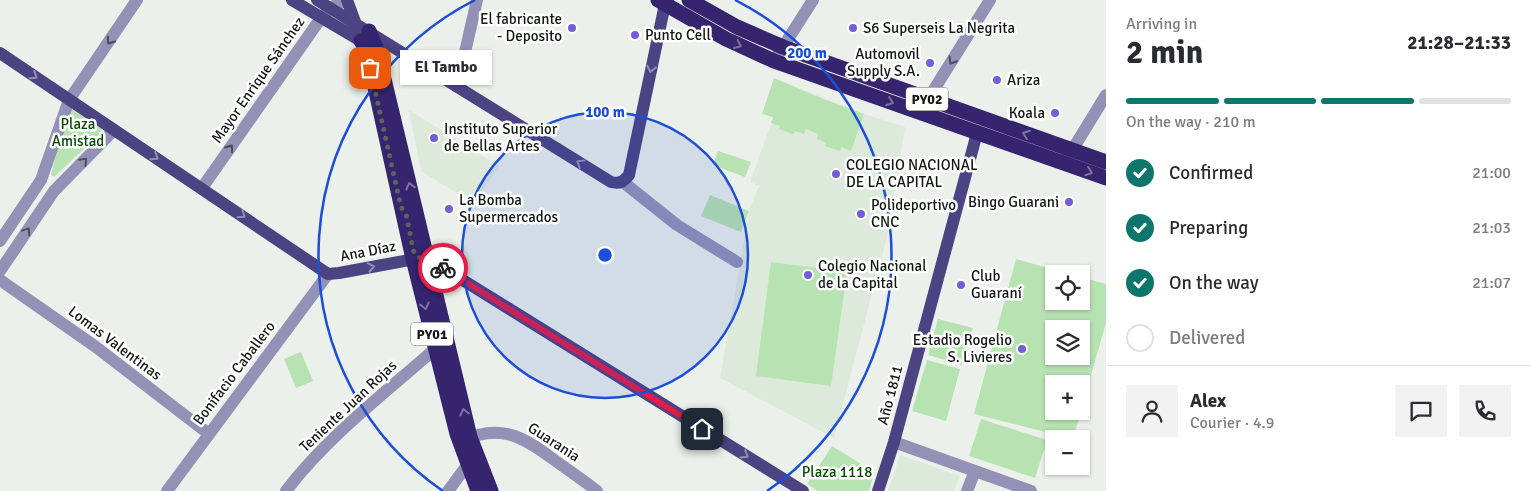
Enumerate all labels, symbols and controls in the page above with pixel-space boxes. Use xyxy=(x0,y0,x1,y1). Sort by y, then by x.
place label: El fabricante - Deposito xyxy=(480,10,562,45)
street label: Mayor Enrique Sánchez xyxy=(208,13,309,147)
text: Arriving in xyxy=(1126,14,1197,34)
place label: S6 Superseis La Negrita xyxy=(863,19,1015,37)
marker: El fabricante - Deposito xyxy=(566,22,578,34)
marker: S6 Superseis La Negrita xyxy=(847,22,859,34)
place label: Punto Cell xyxy=(645,26,711,44)
marker: Punto Cell xyxy=(629,29,641,41)
text: 21:28–21:33 xyxy=(1407,31,1511,55)
text: 2 min xyxy=(1126,33,1203,72)
one-way arrow xyxy=(107,35,116,44)
one-way arrow xyxy=(733,39,742,49)
text: 200 m xyxy=(787,44,827,62)
place label: Automovil Supply S.A. xyxy=(847,45,920,80)
pin xyxy=(349,47,391,89)
callout: El Tambo xyxy=(400,50,492,86)
icon: bag xyxy=(356,54,384,82)
one-way arrow xyxy=(949,55,958,64)
text: El Tambo xyxy=(415,57,477,77)
marker: Automovil Supply S.A. xyxy=(924,57,936,69)
one-way arrow xyxy=(647,65,657,74)
one-way arrow xyxy=(29,70,38,79)
place label: Ariza xyxy=(1007,71,1040,89)
marker: Ariza xyxy=(991,74,1003,86)
road number: PY02 xyxy=(906,88,948,110)
one-way arrow xyxy=(886,96,894,106)
text: 100 m xyxy=(585,103,625,121)
place label: Koala xyxy=(1009,104,1045,122)
marker: Koala xyxy=(1049,107,1061,119)
text: On the way · 210 m xyxy=(1126,112,1256,132)
park label: Plaza Amistad xyxy=(52,115,104,150)
place label: Instituto Superior de Bellas Artes xyxy=(444,120,558,155)
one-way arrow xyxy=(1022,130,1031,140)
marker: Instituto Superior de Bellas Artes xyxy=(428,132,440,144)
one-way arrow xyxy=(224,144,233,154)
one-way arrow xyxy=(149,151,159,160)
place label: COLEGIO NACIONAL DE LA CAPITAL xyxy=(846,156,978,191)
one-way arrow xyxy=(79,158,88,167)
icon: check xyxy=(1126,159,1154,187)
one-way arrow xyxy=(577,160,586,169)
text: Confirmed xyxy=(1169,161,1253,185)
text: 21:00 xyxy=(1472,163,1511,183)
one-way arrow xyxy=(1084,166,1093,176)
marker: COLEGIO NACIONAL DE LA CAPITAL xyxy=(830,168,842,180)
one-way arrow xyxy=(405,181,416,190)
place label: La Bomba Supermercados xyxy=(459,191,559,226)
place label: Bingo Guarani xyxy=(968,193,1059,211)
place label: Polideportivo CNC xyxy=(871,196,956,231)
marker: Bingo Guarani xyxy=(1063,196,1075,208)
marker: La Bomba Supermercados xyxy=(443,203,455,215)
marker: Polideportivo CNC xyxy=(855,208,867,220)
one-way arrow xyxy=(236,209,246,218)
icon: check xyxy=(1126,214,1154,242)
text: Preparing xyxy=(1169,216,1248,240)
text: 21:03 xyxy=(1472,218,1511,238)
one-way arrow xyxy=(21,227,30,237)
street label: Ana Díaz xyxy=(339,237,398,265)
courier xyxy=(418,243,468,293)
centre of rings xyxy=(596,246,614,264)
icon: bike xyxy=(429,254,457,282)
place label: Colegio Nacional de la Capital xyxy=(818,257,927,292)
one-way arrow xyxy=(366,262,375,273)
map controls xyxy=(1045,265,1090,475)
button: locate xyxy=(1045,265,1090,310)
place label: Club Guaraní xyxy=(971,267,1022,302)
marker: Colegio Nacional de la Capital xyxy=(802,269,814,281)
icon: check xyxy=(1126,269,1154,297)
text: On the way xyxy=(1169,271,1259,295)
text: 21:07 xyxy=(1472,273,1511,293)
marker: Club Guaraní xyxy=(955,279,967,291)
one-way arrow xyxy=(419,301,430,310)
street label: Lomas Valentinas xyxy=(65,302,165,384)
street label: Bonifacio Caballero xyxy=(189,317,279,428)
button: layers xyxy=(1045,320,1090,365)
road number: PY01 xyxy=(411,322,453,346)
text: Delivered xyxy=(1169,326,1245,350)
place label: Estadio Rogelio S. Livieres xyxy=(913,331,1012,366)
marker: Estadio Rogelio S. Livieres xyxy=(1016,343,1028,355)
street label: Teniente Juan Rojas xyxy=(296,356,401,456)
street label: Año 1811 xyxy=(873,363,907,427)
button: + xyxy=(1045,375,1090,420)
button: person xyxy=(1126,385,1178,437)
button: chat xyxy=(1395,385,1447,437)
button: phone xyxy=(1459,385,1511,437)
text: Alex xyxy=(1190,389,1226,413)
one-way arrow xyxy=(459,407,470,416)
pin xyxy=(681,408,723,450)
text: Courier · 4.9 xyxy=(1190,413,1274,433)
icon: home xyxy=(688,415,716,443)
street label: Guarania xyxy=(525,419,583,465)
button: − xyxy=(1045,430,1090,475)
one-way arrow xyxy=(740,449,749,459)
park label: Plaza 1118 xyxy=(802,463,872,481)

